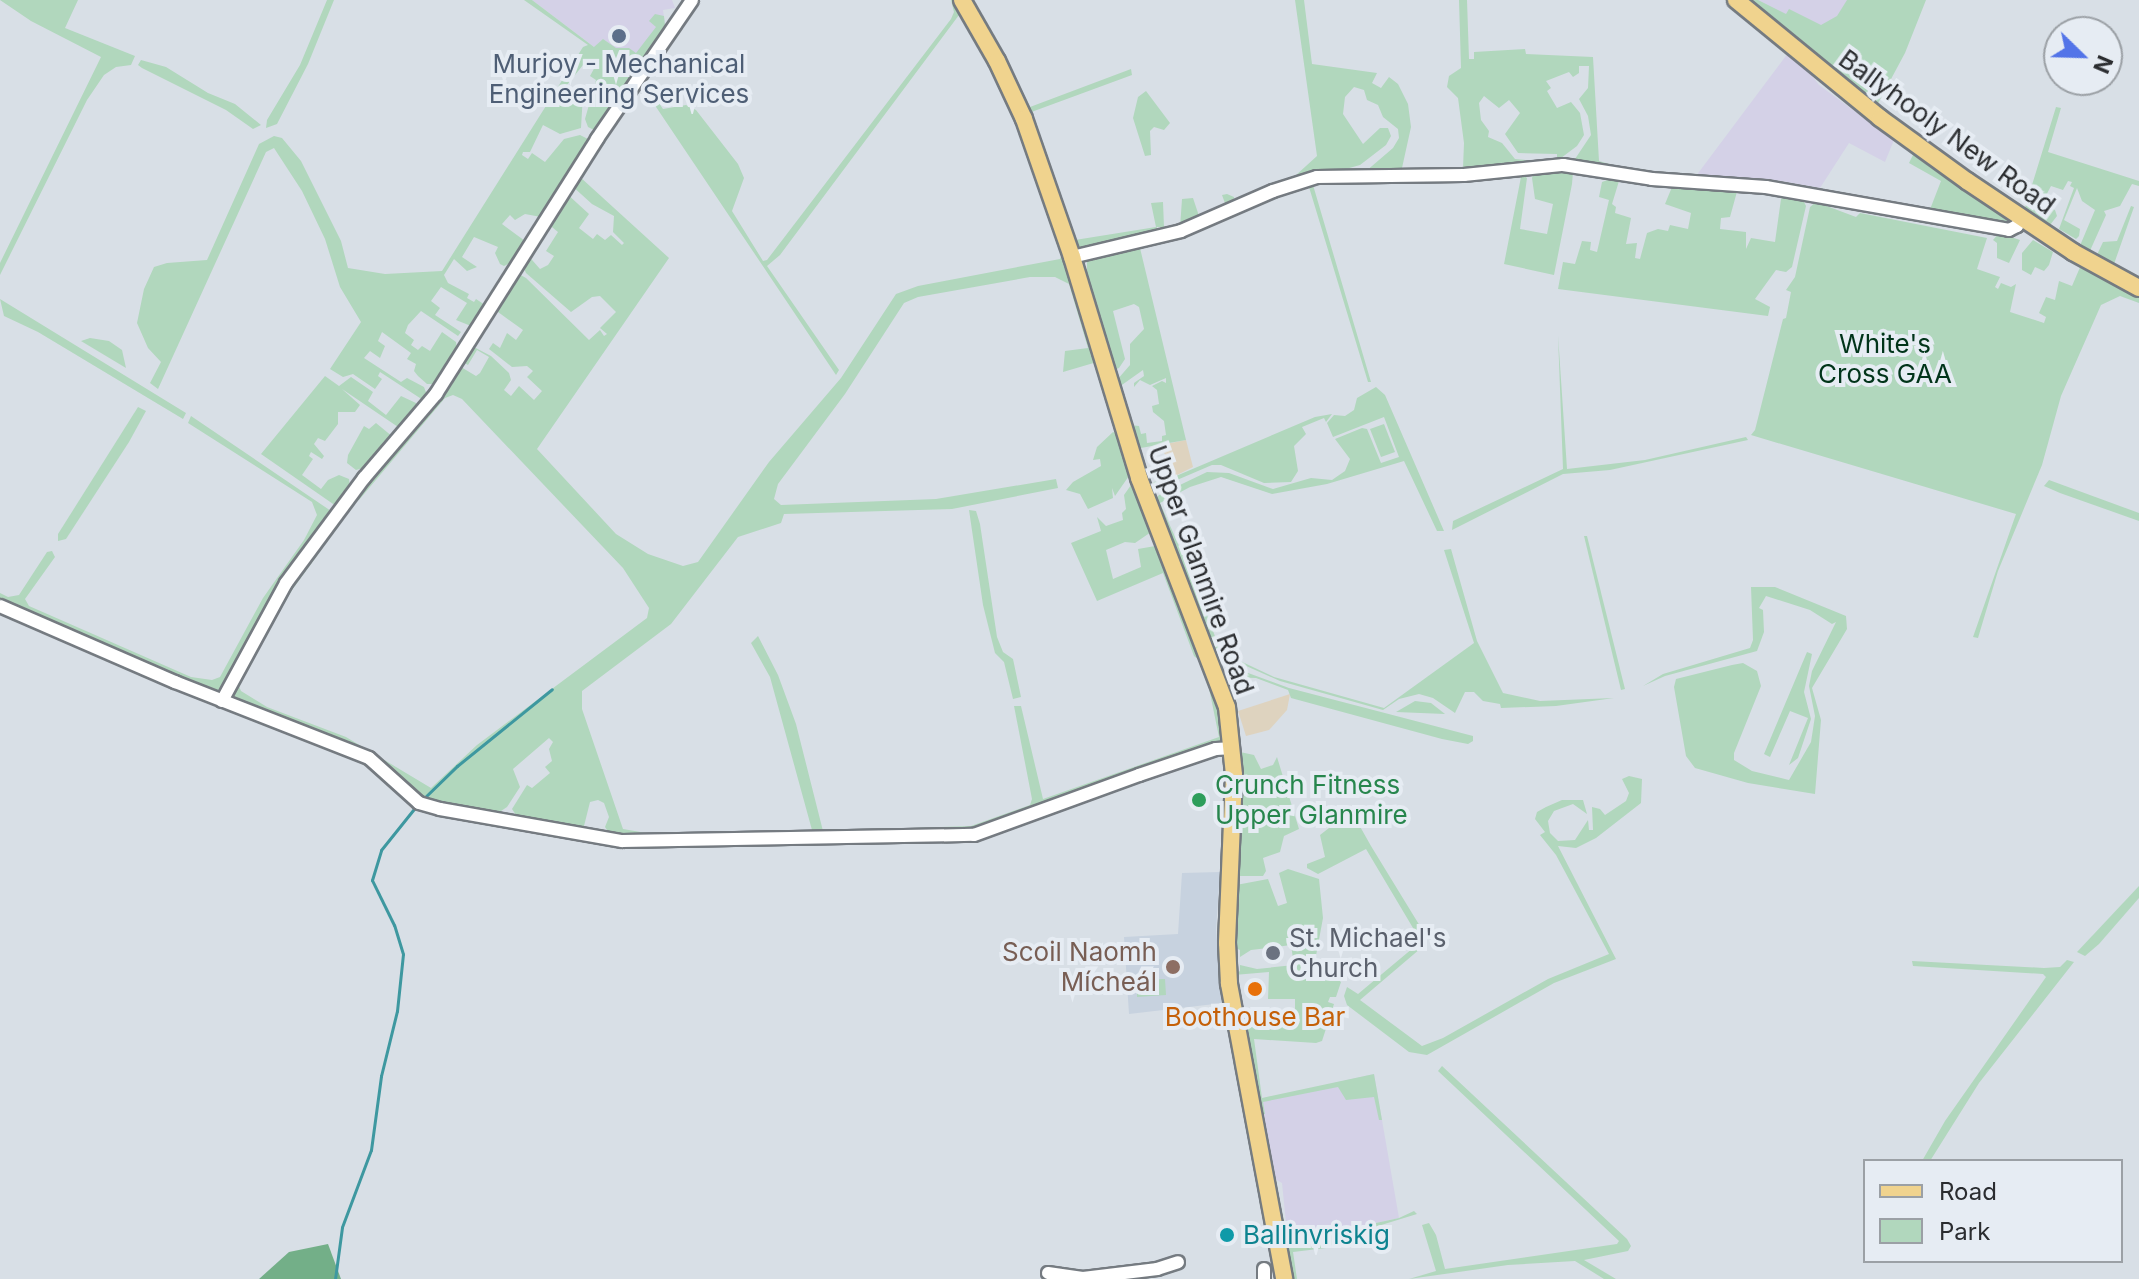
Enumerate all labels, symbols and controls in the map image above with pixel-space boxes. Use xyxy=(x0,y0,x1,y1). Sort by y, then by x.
north arrow xyxy=(2043,16,2123,96)
marker: Murjoy - Mechanical Engineering Services xyxy=(610,27,628,45)
street label: Ballyhooly New Road xyxy=(1833,43,2061,221)
place label: Murjoy - Mechanical Engineering Services xyxy=(489,48,749,110)
text: N xyxy=(2088,52,2118,77)
park label: White's Cross GAA xyxy=(1818,328,1952,390)
street label: Upper Glanmire Road xyxy=(1141,441,1261,699)
place label: Crunch Fitness Upper Glanmire xyxy=(1215,769,1408,830)
marker: Crunch Fitness Upper Glanmire xyxy=(1190,791,1208,809)
place label: St. Michael's Church xyxy=(1289,922,1447,984)
place label: Scoil Naomh Mícheál xyxy=(1002,936,1157,998)
marker: St. Michael's Church xyxy=(1264,944,1282,962)
marker: Scoil Naomh Mícheál xyxy=(1164,958,1182,976)
marker: Boothouse Bar xyxy=(1246,980,1264,998)
place label: Boothouse Bar xyxy=(1165,1001,1345,1033)
legend xyxy=(1863,1159,2123,1263)
text: Road xyxy=(1939,1177,1997,1206)
text: Park xyxy=(1939,1217,1990,1246)
place label: Ballinvriskig xyxy=(1243,1219,1390,1251)
marker: Ballinvriskig xyxy=(1218,1226,1236,1244)

